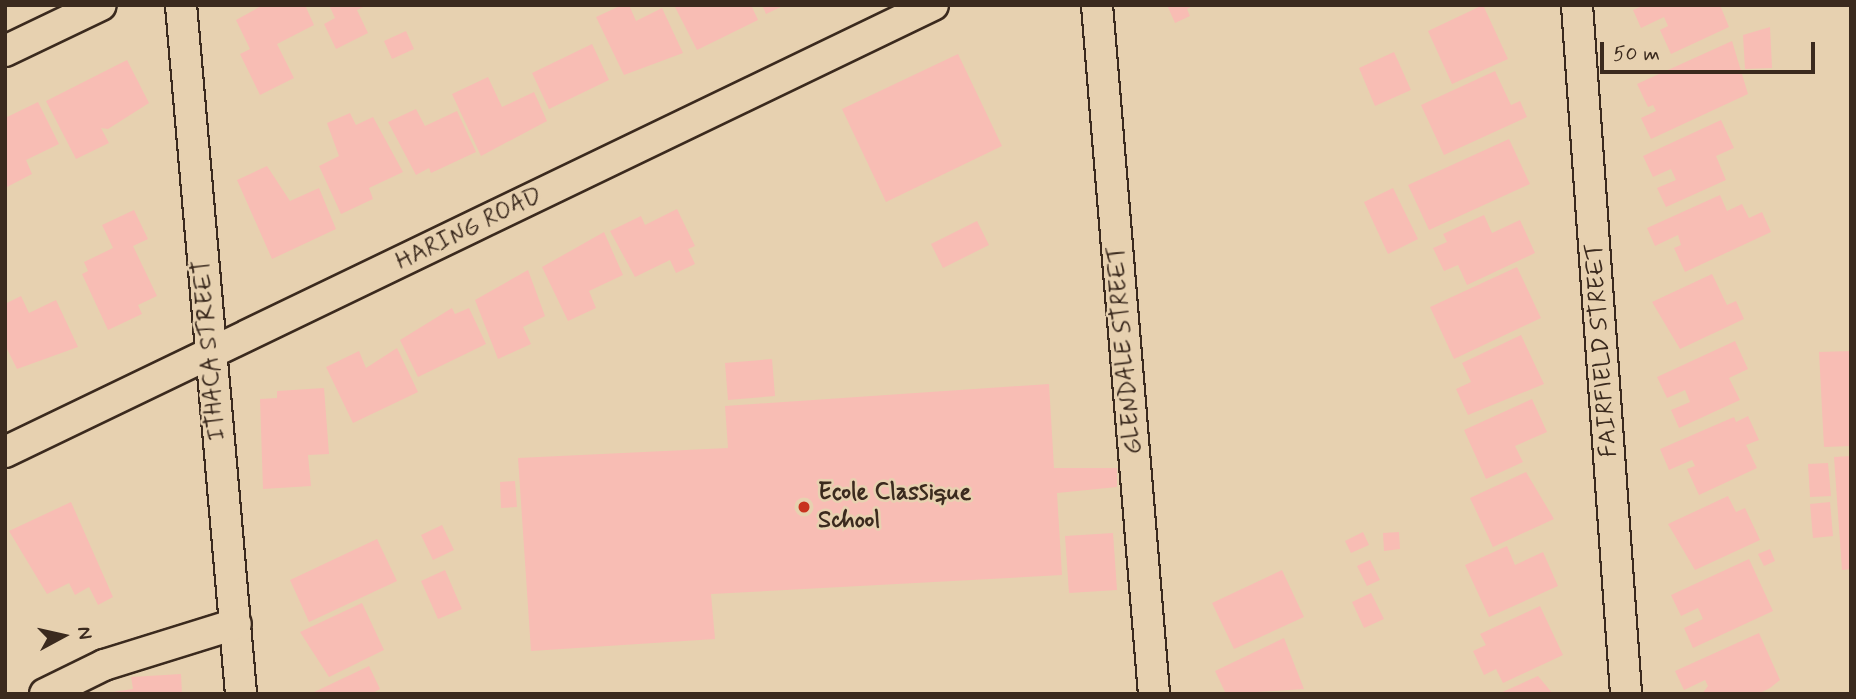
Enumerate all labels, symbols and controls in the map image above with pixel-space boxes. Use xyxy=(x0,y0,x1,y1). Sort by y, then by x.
scale bar xyxy=(1604,28,1819,72)
text: 50 m xyxy=(1613,40,1660,68)
street label: HARING ROAD xyxy=(392,182,546,276)
street label: FAIRFIELD STREET xyxy=(1580,240,1624,460)
street label: GLENDALE STREET xyxy=(1101,243,1149,457)
street label: ITHACA STREET xyxy=(188,258,232,442)
place label: Ecole Classique School xyxy=(818,479,974,535)
marker: Ecole Classique School xyxy=(796,499,812,515)
north arrow xyxy=(28,601,98,671)
text: N xyxy=(71,625,98,641)

